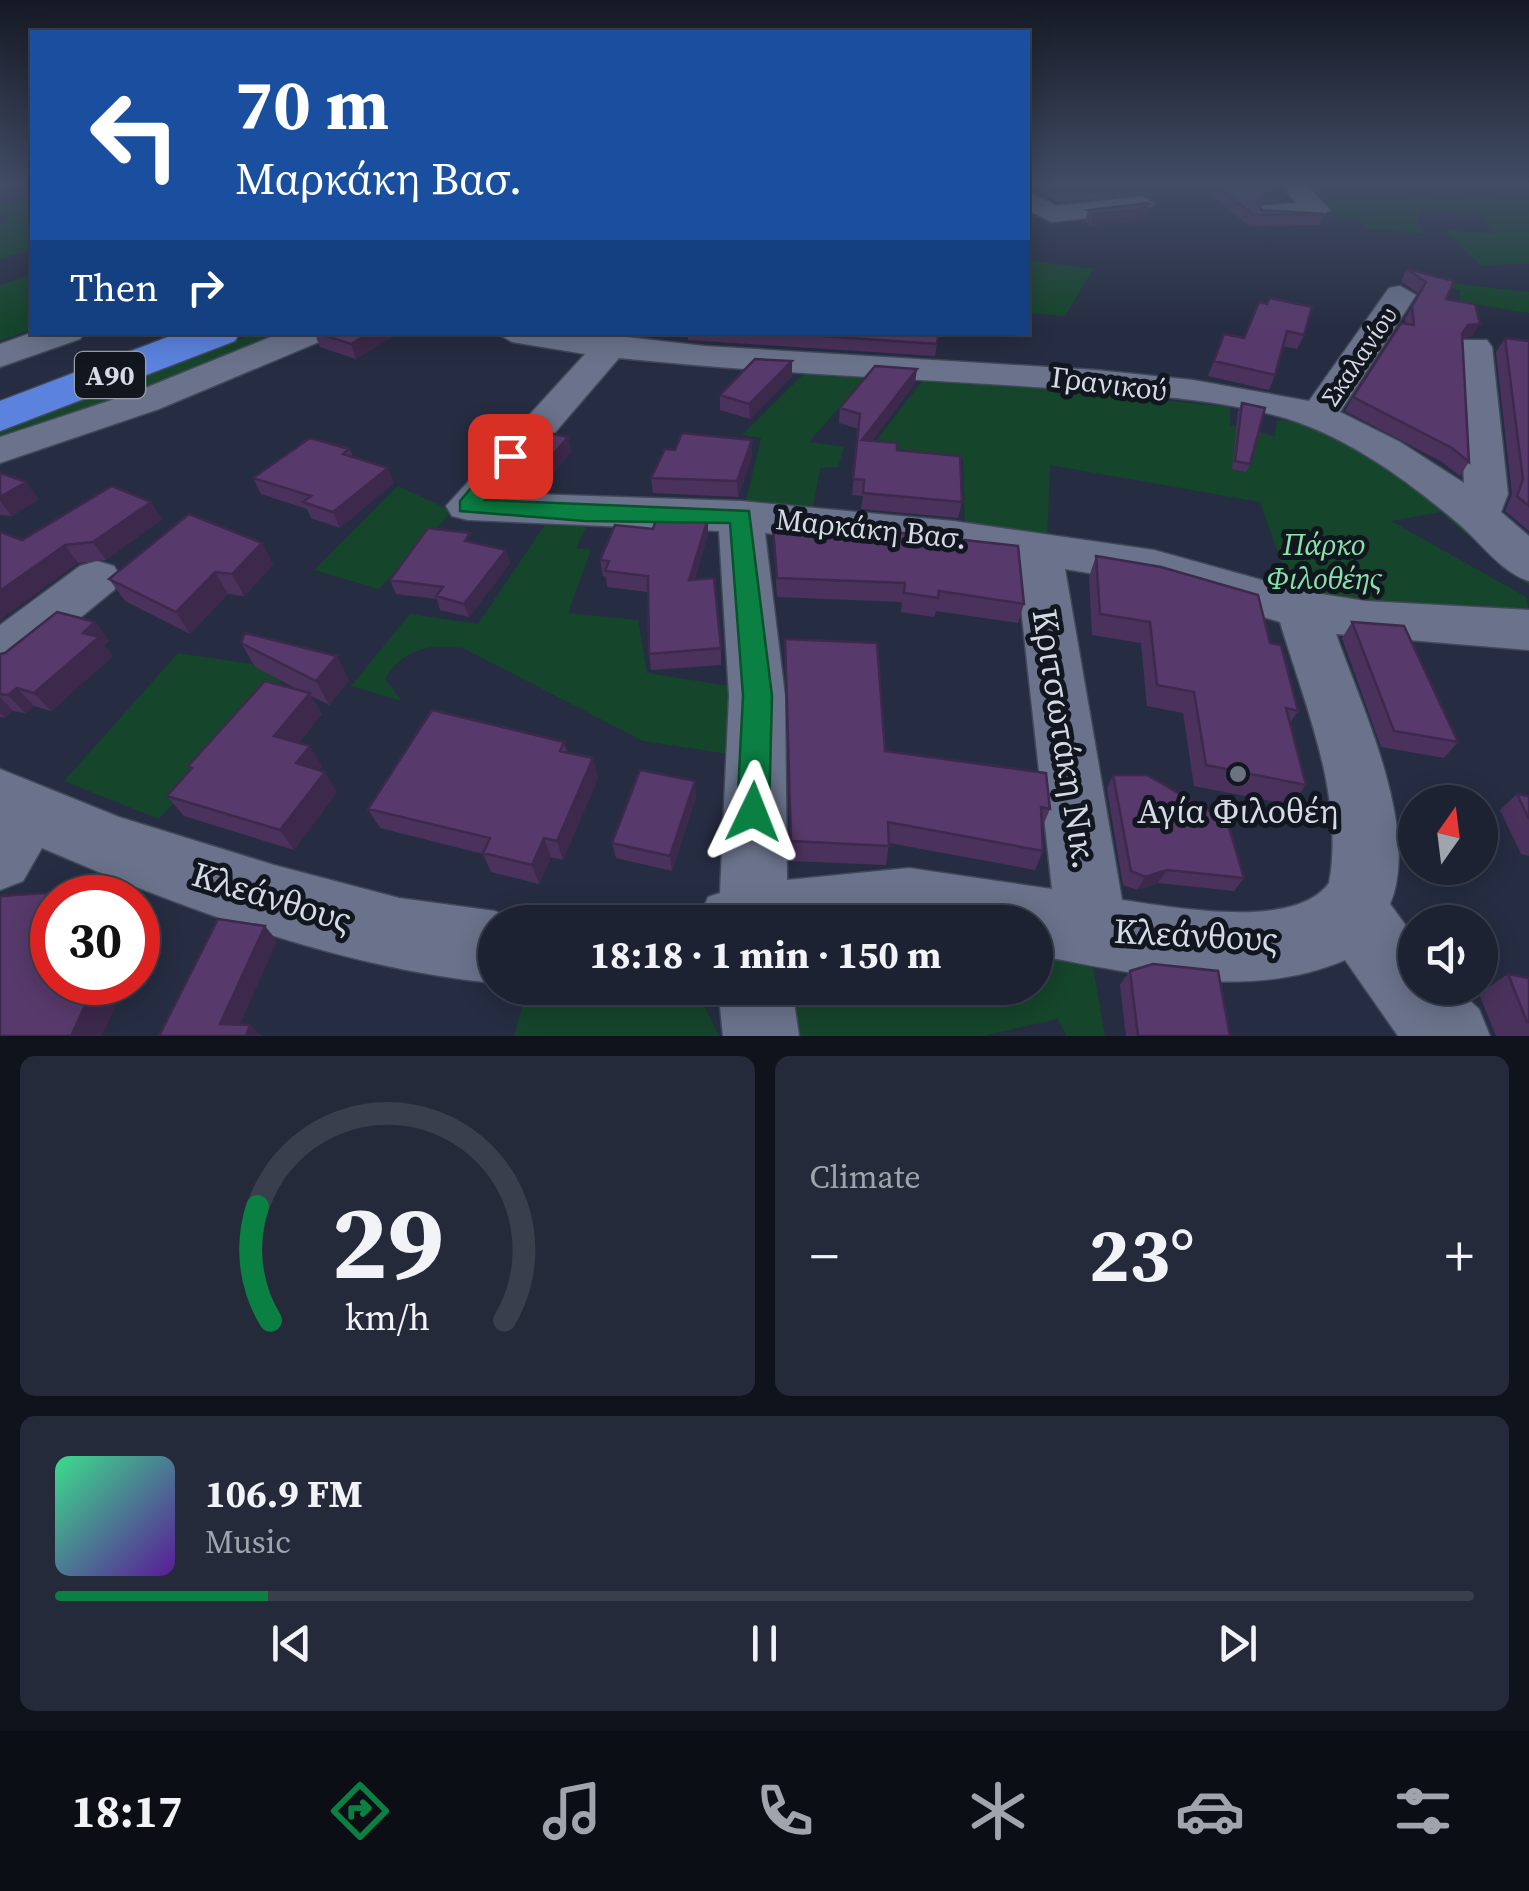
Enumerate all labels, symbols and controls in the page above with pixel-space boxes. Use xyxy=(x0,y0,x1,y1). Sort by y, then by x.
text: 70 m xyxy=(235,56,389,152)
icon: left xyxy=(70,70,200,200)
text: Μαρκάκη Βασ. xyxy=(235,147,522,209)
icon: right xyxy=(178,260,233,315)
text: Then xyxy=(70,262,158,314)
street label: Σκαλανίου xyxy=(1313,300,1405,412)
road number: Α90 xyxy=(75,352,145,398)
street label: Γρανικού xyxy=(1049,356,1169,411)
pin xyxy=(468,414,553,499)
icon: arrive xyxy=(483,429,538,484)
street label: Μαρκάκη Βασ. xyxy=(774,498,968,559)
park label: Πάρκο Φιλοθέης xyxy=(1266,524,1383,599)
street label: Κριτσωτάκη Νικ. xyxy=(1021,606,1109,872)
position arrow xyxy=(701,760,805,864)
marker: Αγία Φιλοθέη xyxy=(1227,763,1249,785)
north arrow xyxy=(1398,785,1498,885)
map controls xyxy=(1398,785,1498,1005)
place label: Αγία Φιλοθέη xyxy=(1137,787,1339,835)
street label: Κλεάνθους xyxy=(186,850,358,944)
speed limit sign: 30 xyxy=(30,875,160,1005)
button: sound xyxy=(1398,905,1498,1005)
street label: Κλεάνθους xyxy=(1113,907,1279,963)
text: 18:18 · 1 min · 150 m xyxy=(589,929,942,981)
text: Climate xyxy=(810,1155,921,1199)
text: 29 xyxy=(331,1170,444,1313)
text: 23° xyxy=(1089,1203,1195,1306)
text: − xyxy=(810,1218,839,1293)
text: + xyxy=(1445,1218,1474,1293)
text: km/h xyxy=(345,1293,430,1342)
text: 106.9 FM xyxy=(205,1468,363,1520)
text: Music xyxy=(205,1520,291,1564)
icon: previous xyxy=(264,1616,319,1671)
icon: pause xyxy=(737,1616,792,1671)
icon: next xyxy=(1210,1616,1265,1671)
icon: directions xyxy=(325,1776,395,1846)
icon: music xyxy=(537,1776,607,1846)
icon: phone xyxy=(750,1776,820,1846)
icon: climate xyxy=(963,1776,1033,1846)
icon: car xyxy=(1175,1776,1245,1846)
icon: filters xyxy=(1388,1776,1458,1846)
text: 18:17 xyxy=(71,1780,182,1842)

